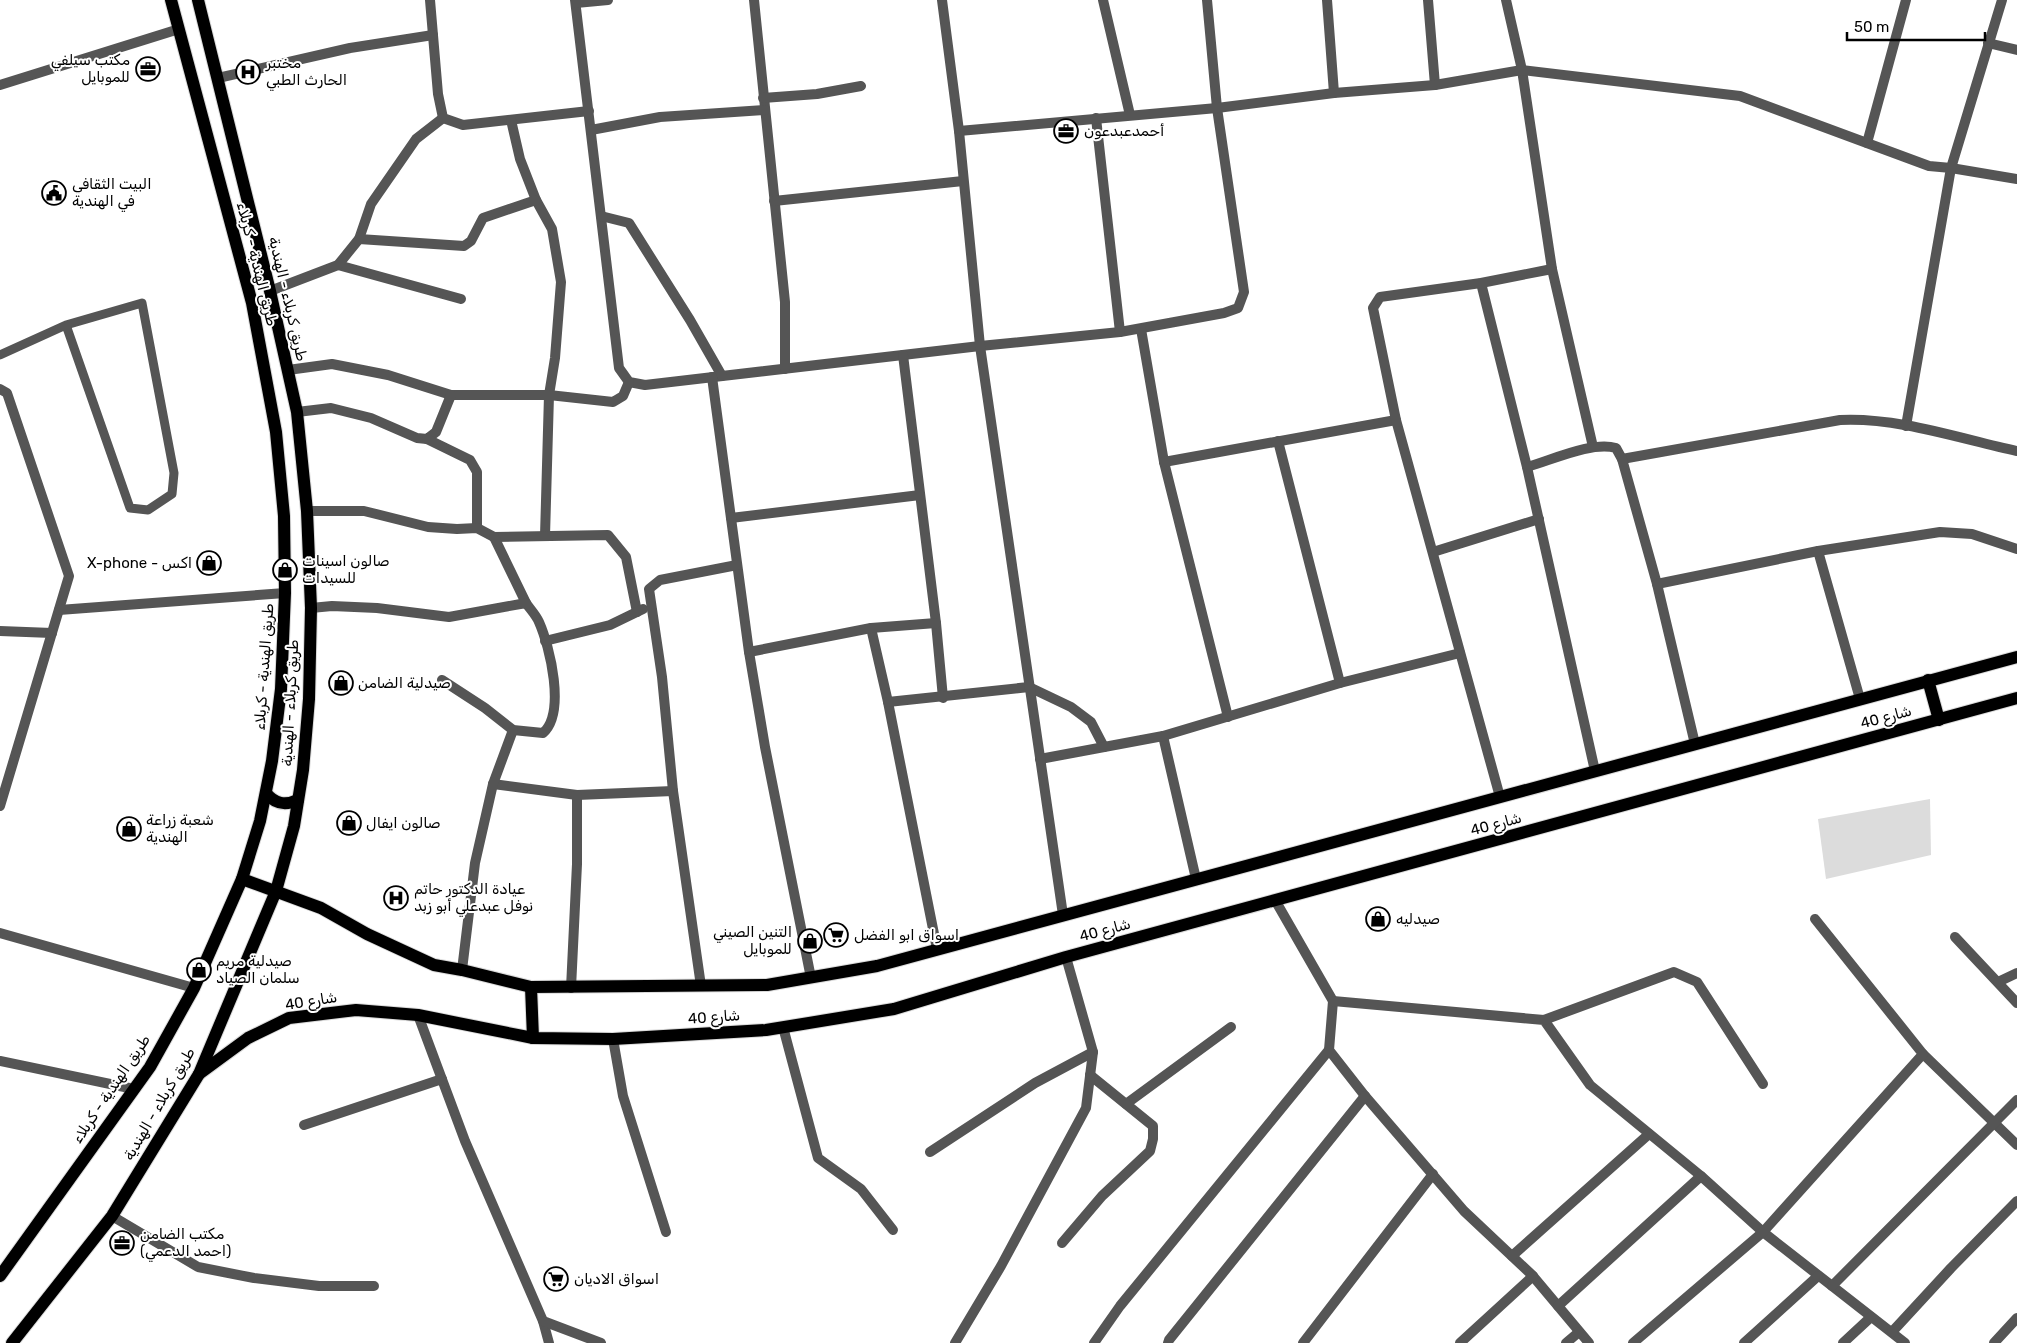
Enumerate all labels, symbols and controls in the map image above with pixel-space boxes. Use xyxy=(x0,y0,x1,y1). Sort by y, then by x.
scale bar xyxy=(1847,10,1984,42)
text: 50 m xyxy=(1854,18,1889,36)
place label: مكتب سيلفي للموبايل xyxy=(51,51,130,86)
place label: مختبر الحارث الطبي xyxy=(265,54,347,92)
office icon: مكتب سيلفي للموبايل xyxy=(135,56,161,82)
hospital icon: مختبر الحارث الطبي xyxy=(235,59,261,85)
office icon: أحمدعبدعون xyxy=(1053,118,1079,144)
place label: أحمدعبدعون xyxy=(1084,122,1164,140)
place label: البيت الثقافي في الهندية xyxy=(72,175,152,213)
public building icon: البيت الثقافي في الهندية xyxy=(41,180,67,206)
street label: طريق الهندية - كربلاء xyxy=(233,200,281,328)
street label: طريق كربلاء - الهندية xyxy=(265,235,311,363)
shop icon: X-phone - اكس xyxy=(196,550,222,576)
place label: صالون اسينات للسيدات xyxy=(302,552,390,587)
place label: X-phone - اكس xyxy=(87,554,192,572)
shop icon: صالون اسينات للسيدات xyxy=(272,557,298,583)
street label: طريق الهندية - كربلاء xyxy=(251,603,277,731)
street label: طريق كربلاء - الهندية xyxy=(278,639,302,767)
shop icon: صيدلية الضامن xyxy=(328,670,354,696)
place label: صيدلية الضامن xyxy=(358,674,451,692)
street label: شارع 40 xyxy=(1858,702,1914,734)
street label: شارع 40 xyxy=(1468,809,1524,841)
shop icon: صالون ايفال xyxy=(336,810,362,836)
place label: شعبة زراعة الهندية xyxy=(146,811,214,846)
place label: صالون ايفال xyxy=(366,814,440,832)
shop icon: شعبة زراعة الهندية xyxy=(116,816,142,842)
place label: عيادة الدكتور حاتم نوفل عبدعلي أبو زبد xyxy=(414,880,533,918)
hospital icon: عيادة الدكتور حاتم نوفل عبدعلي أبو زبد xyxy=(383,885,409,911)
shop icon: صيدليه xyxy=(1365,906,1391,932)
place label: صيدليه xyxy=(1396,910,1440,928)
street label: شارع 40 xyxy=(1077,915,1133,947)
supermarket icon: اسواق ابو الفضل xyxy=(823,922,849,948)
place label: التنين الصيني للموبايل xyxy=(713,923,792,958)
place label: اسواق ابو الفضل xyxy=(854,926,959,944)
shop icon: التنين الصيني للموبايل xyxy=(797,928,823,954)
place label: صيدلية مريم سلمان الصياد xyxy=(216,952,300,987)
shop icon: صيدلية مريم سلمان الصياد xyxy=(186,957,212,983)
street label: شارع 40 xyxy=(284,988,339,1016)
street label: شارع 40 xyxy=(687,1006,741,1030)
street label: طريق الهندية - كربلاء xyxy=(68,1031,154,1147)
street label: طريق كربلاء - الهندية xyxy=(119,1044,199,1164)
place label: مكتب الضامن (احمد الدعمي) xyxy=(140,1225,231,1263)
office icon: مكتب الضامن (احمد الدعمي) xyxy=(109,1230,135,1256)
supermarket icon: اسواق الاديان xyxy=(543,1266,569,1292)
place label: اسواق الاديان xyxy=(574,1270,659,1288)

